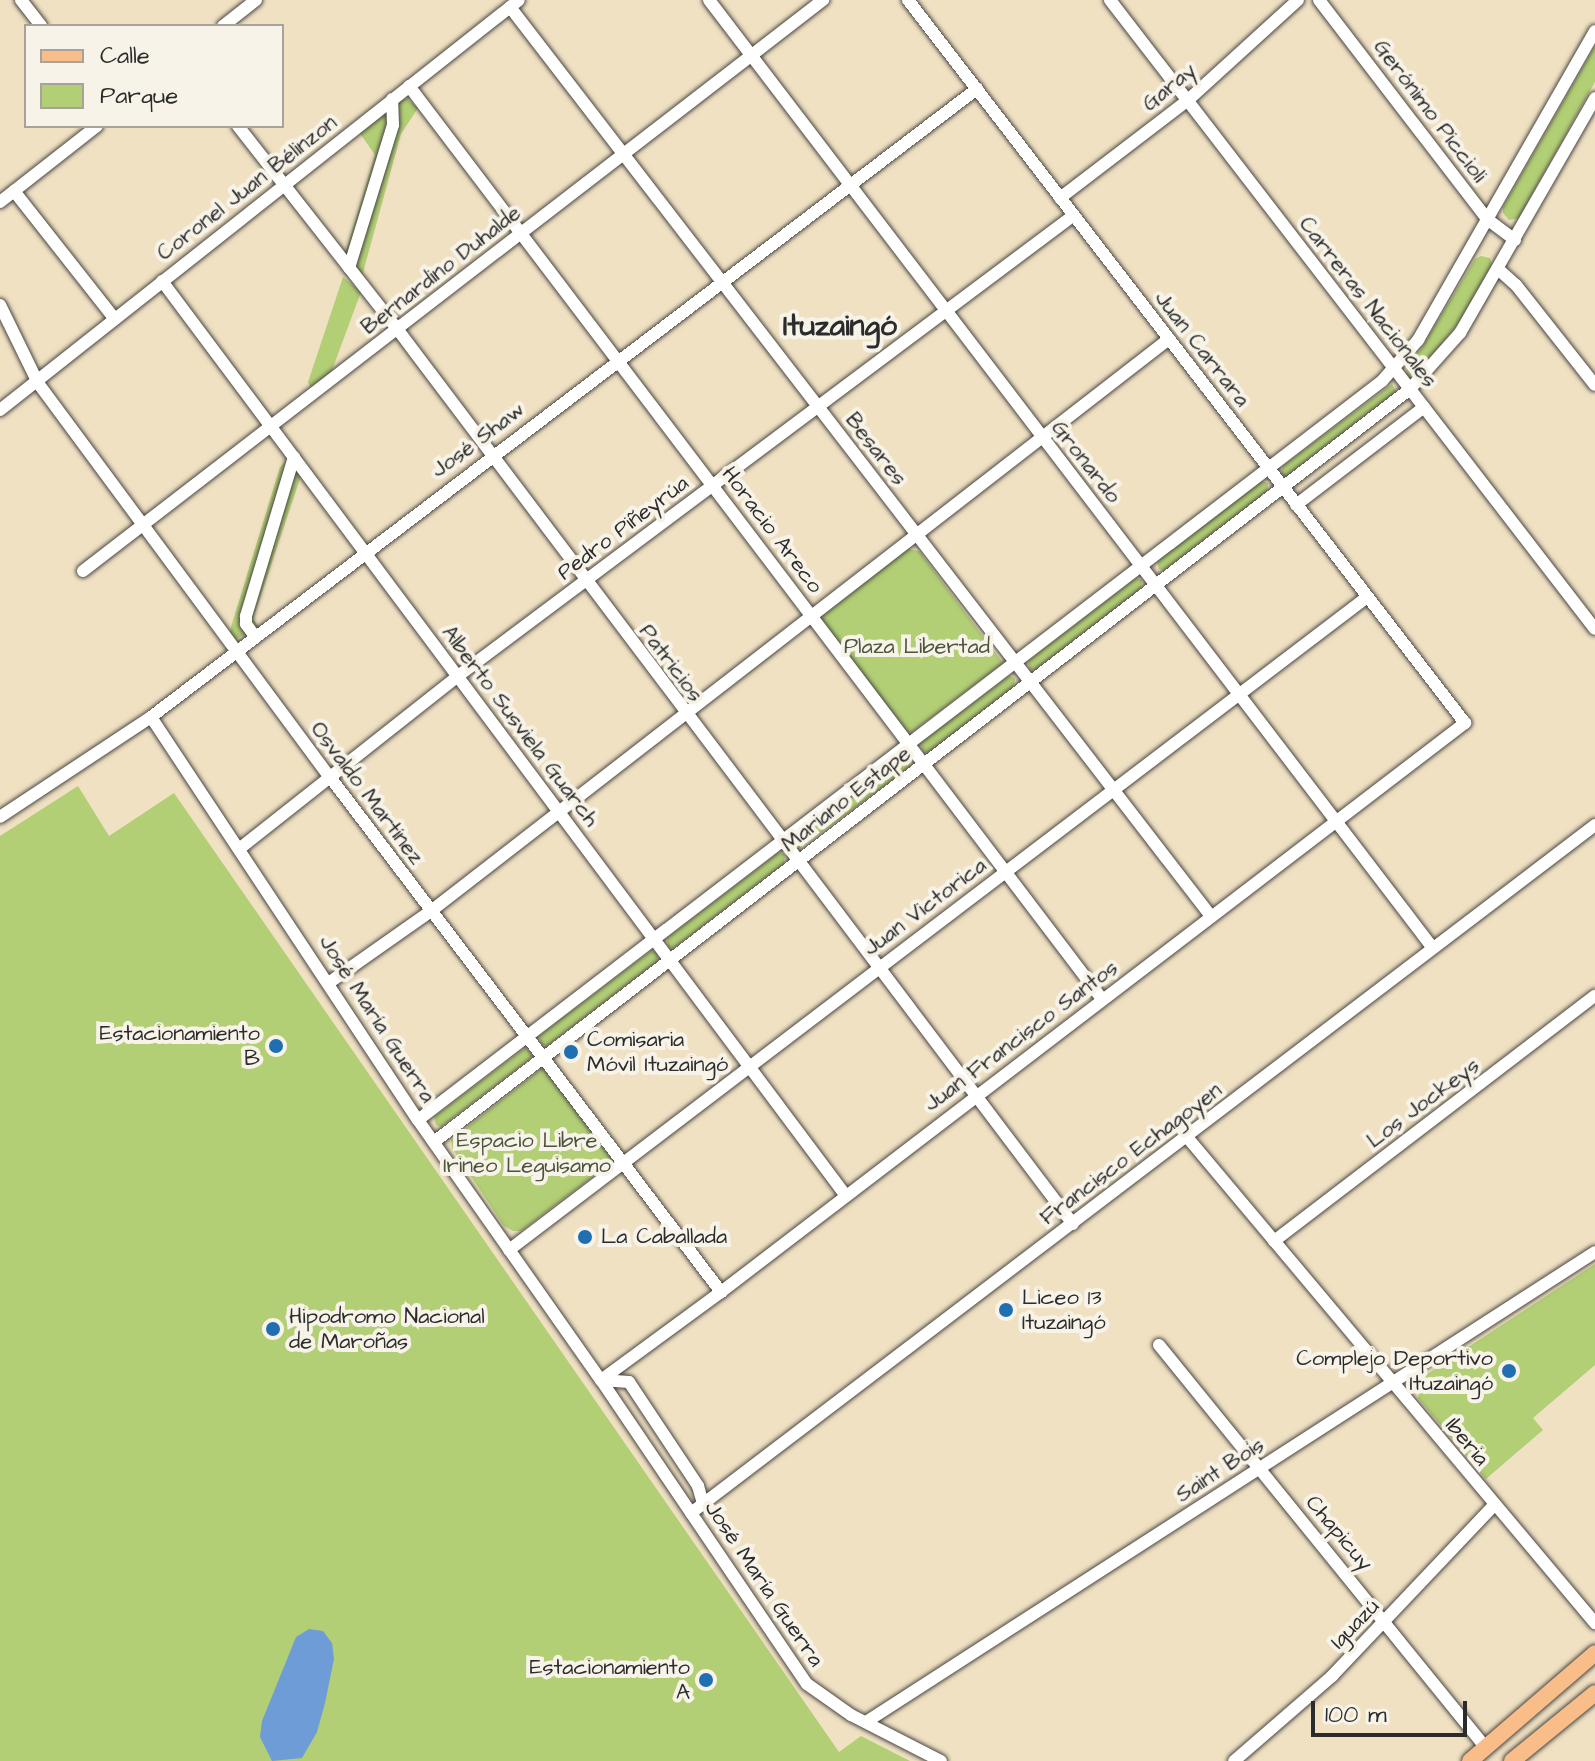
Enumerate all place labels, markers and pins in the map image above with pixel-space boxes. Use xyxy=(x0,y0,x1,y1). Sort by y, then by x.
place label: Estacionamiento B xyxy=(99,1020,260,1072)
place label: Comisaria Móvil Ituzaingó xyxy=(587,1026,728,1078)
marker: Estacionamiento B xyxy=(267,1037,285,1055)
marker: Comisaria Móvil Ituzaingó xyxy=(562,1043,580,1061)
place label: La Caballada xyxy=(601,1224,727,1250)
marker: La Caballada xyxy=(576,1228,594,1246)
place label: Liceo 13 Ituzaingó xyxy=(1022,1284,1106,1336)
marker: Liceo 13 Ituzaingó xyxy=(997,1301,1015,1319)
place label: Hipodromo Nacional de Maroñas xyxy=(289,1303,485,1354)
marker: Hipodromo Nacional de Maroñas xyxy=(264,1320,282,1338)
place label: Complejo Deportivo Ituzaingó xyxy=(1296,1345,1493,1396)
marker: Complejo Deportivo Ituzaingó xyxy=(1500,1362,1518,1380)
place label: Estacionamiento A xyxy=(529,1654,690,1706)
marker: Estacionamiento A xyxy=(697,1671,715,1689)

